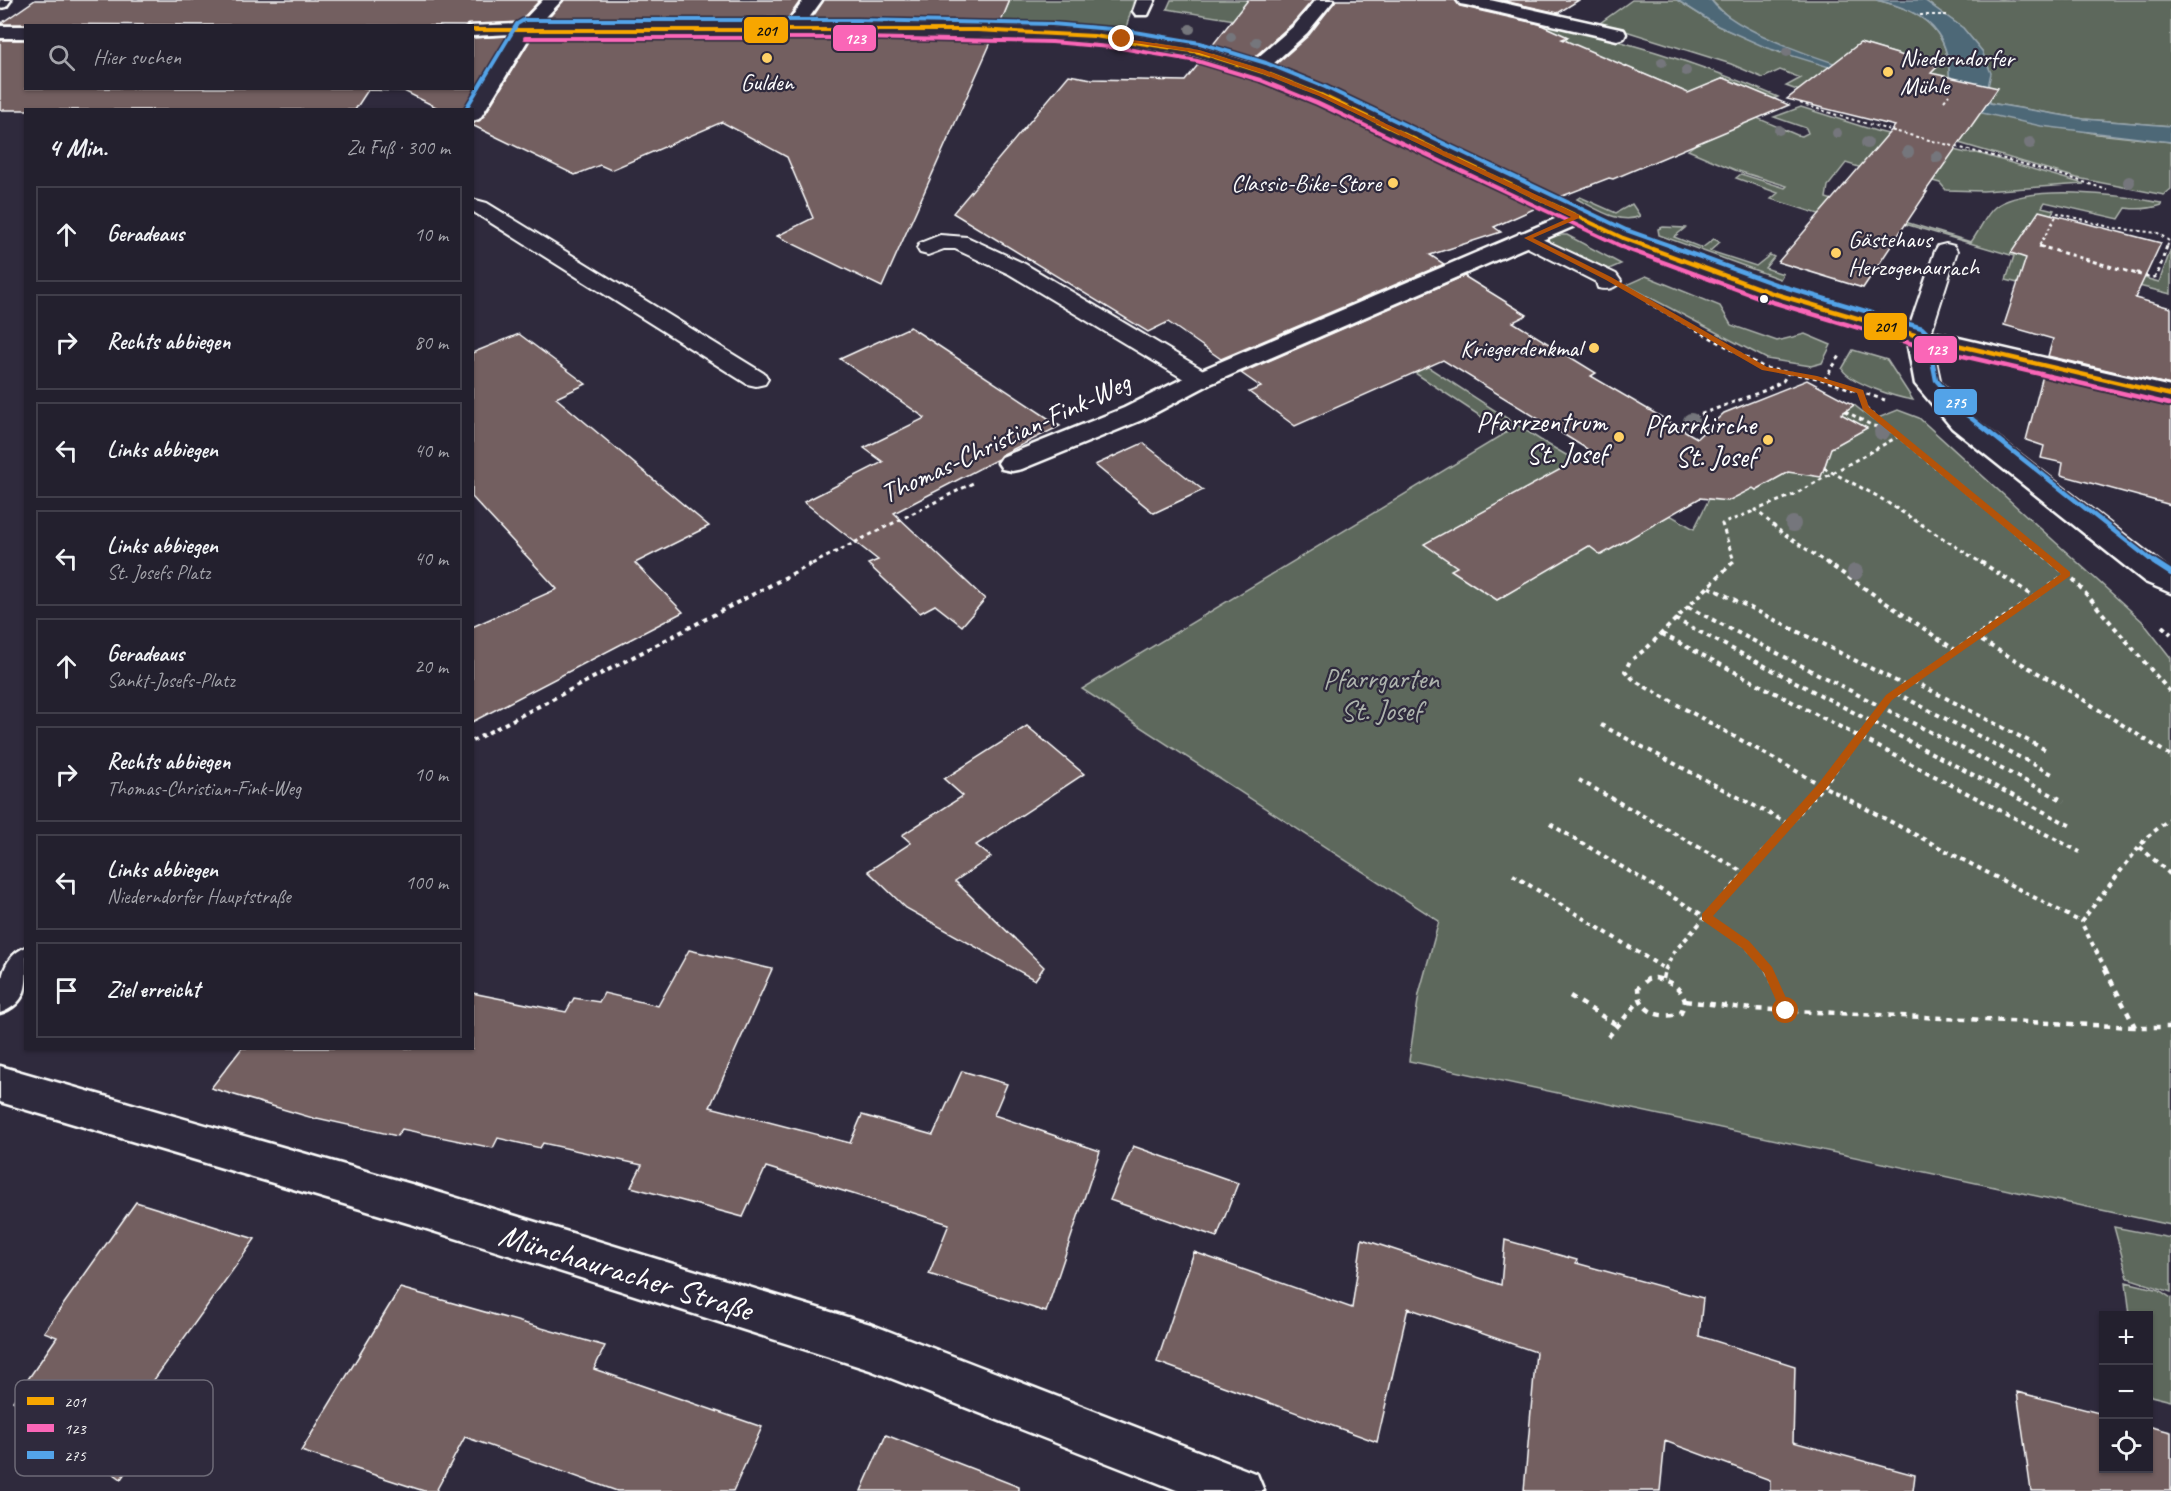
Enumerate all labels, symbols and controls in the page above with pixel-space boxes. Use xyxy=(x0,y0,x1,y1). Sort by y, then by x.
line badge: 201 xyxy=(743,16,789,44)
text: 201 xyxy=(755,21,779,41)
search box xyxy=(24,24,474,90)
line badge: 123 xyxy=(832,24,877,52)
route end xyxy=(1108,25,1134,51)
text: 123 xyxy=(844,29,868,49)
icon: search xyxy=(45,41,78,74)
text: Hier suchen xyxy=(93,43,181,71)
place label: Niederndorfer Mühle xyxy=(1900,43,2016,101)
marker: Gulden xyxy=(760,51,774,65)
marker: Niederndorfer Mühle xyxy=(1881,65,1895,79)
place label: Gulden xyxy=(741,67,795,97)
text: 4 Min. xyxy=(48,131,107,164)
text: Zu Fuß · 300 m xyxy=(347,135,450,160)
place label: Classic-Bike-Store xyxy=(1231,168,1383,198)
marker: Classic-Bike-Store xyxy=(1386,176,1400,190)
icon: ahead xyxy=(50,218,83,251)
text: Geradeaus xyxy=(107,220,184,248)
text: 10 m xyxy=(414,222,448,247)
place label: Gästehaus Herzogenaurach xyxy=(1848,224,1981,282)
marker: Gästehaus Herzogenaurach xyxy=(1829,246,1843,260)
unlabelled marker xyxy=(1758,293,1770,305)
line badge: 201 xyxy=(1863,312,1908,341)
text: 201 xyxy=(1874,317,1898,337)
icon: right xyxy=(50,326,83,359)
text: Rechts abbiegen xyxy=(107,328,230,356)
text: 80 m xyxy=(414,330,448,355)
place label: Kriegerdenkmal xyxy=(1460,333,1586,363)
line badge: 123 xyxy=(1913,335,1958,364)
text: 123 xyxy=(1925,340,1949,360)
marker: Kriegerdenkmal xyxy=(1587,341,1601,355)
street label: Thomas-Christian-Fink-Weg xyxy=(875,364,1137,511)
line badge: 275 xyxy=(1933,388,1978,416)
text: 275 xyxy=(1944,393,1968,413)
place label: Pfarrzentrum St. Josef xyxy=(1476,404,1613,471)
place label: Pfarrkirche St. Josef xyxy=(1644,407,1762,474)
marker: Pfarrzentrum St. Josef xyxy=(1612,430,1626,444)
marker: Pfarrkirche St. Josef xyxy=(1761,433,1775,447)
icon: left xyxy=(50,434,83,467)
text: Links abbiegen xyxy=(107,436,218,464)
text: 40 m xyxy=(414,438,448,463)
text: Links abbiegen xyxy=(107,532,218,560)
icon: left xyxy=(50,542,83,575)
text: 40 m xyxy=(414,546,448,571)
text: St. Josefs Platz xyxy=(107,560,210,585)
text: Geradeaus xyxy=(107,640,184,668)
icon: ahead xyxy=(50,650,83,683)
text: 20 m xyxy=(414,654,448,679)
park label: Pfarrgarten St. Josef xyxy=(1323,661,1440,728)
text: Sankt-Josefs-Platz xyxy=(107,668,235,693)
text: Rechts abbiegen xyxy=(107,748,230,776)
icon: right xyxy=(50,758,83,791)
text: 10 m xyxy=(414,762,448,787)
text: Thomas-Christian-Fink-Weg xyxy=(107,776,301,801)
text: Links abbiegen xyxy=(107,856,218,884)
icon: left xyxy=(50,866,83,899)
text: 100 m xyxy=(405,870,448,895)
text: Niederndorfer Hauptstraße xyxy=(107,884,291,909)
icon: arrive xyxy=(50,974,83,1007)
text: Ziel erreicht xyxy=(107,976,200,1004)
route start xyxy=(1772,997,1798,1023)
street label: Münchauracher Straße xyxy=(494,1213,760,1331)
map controls xyxy=(2099,1311,2153,1473)
button: + xyxy=(2099,1311,2153,1365)
button: − xyxy=(2099,1365,2153,1419)
legend xyxy=(15,1380,213,1476)
text: 201 xyxy=(64,1392,86,1412)
text: 123 xyxy=(64,1419,87,1439)
button: locate xyxy=(2099,1419,2153,1473)
text: 275 xyxy=(64,1446,86,1466)

